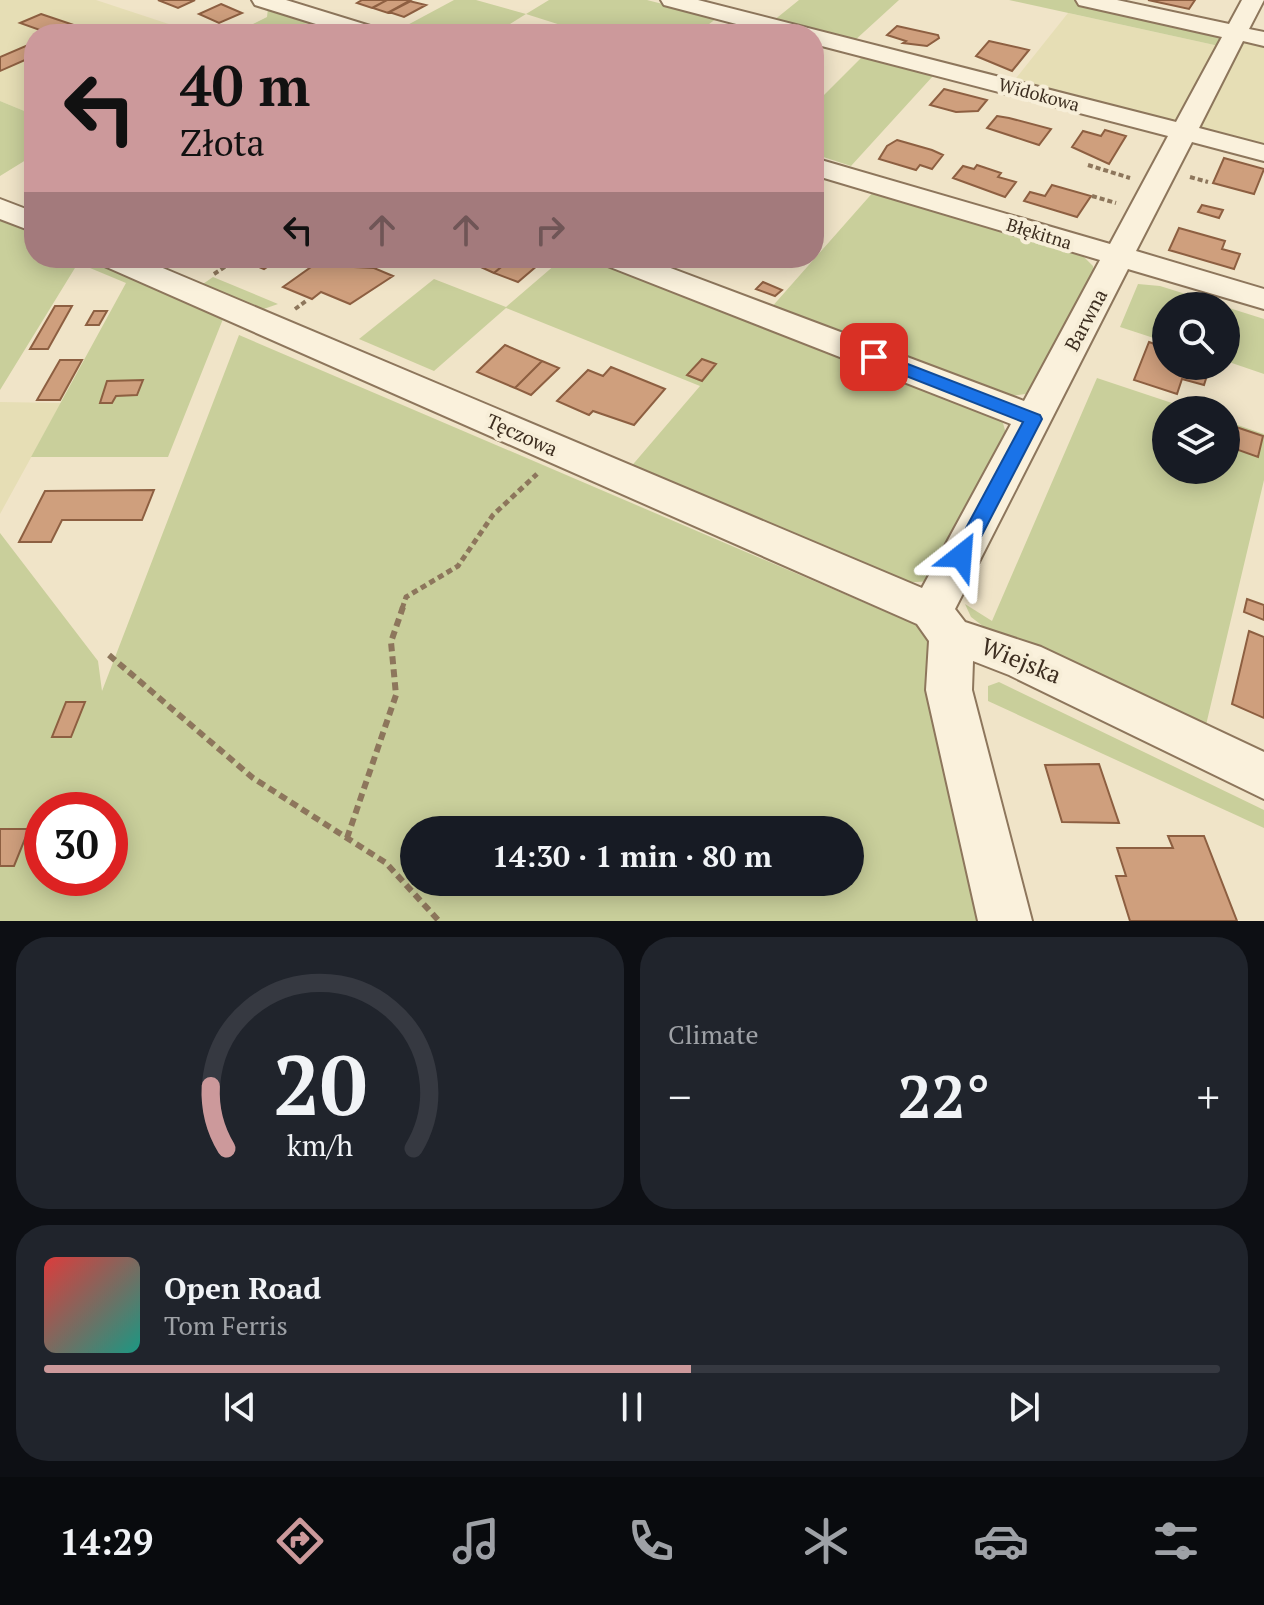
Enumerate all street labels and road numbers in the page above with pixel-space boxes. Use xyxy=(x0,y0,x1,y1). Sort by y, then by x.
street label: Widokowa xyxy=(996,72,1083,116)
street label: Błękitna xyxy=(1004,212,1075,254)
street label: Barwna xyxy=(1058,284,1113,356)
street label: Tęczowa xyxy=(482,407,562,462)
street label: Wiejska xyxy=(977,630,1066,691)

